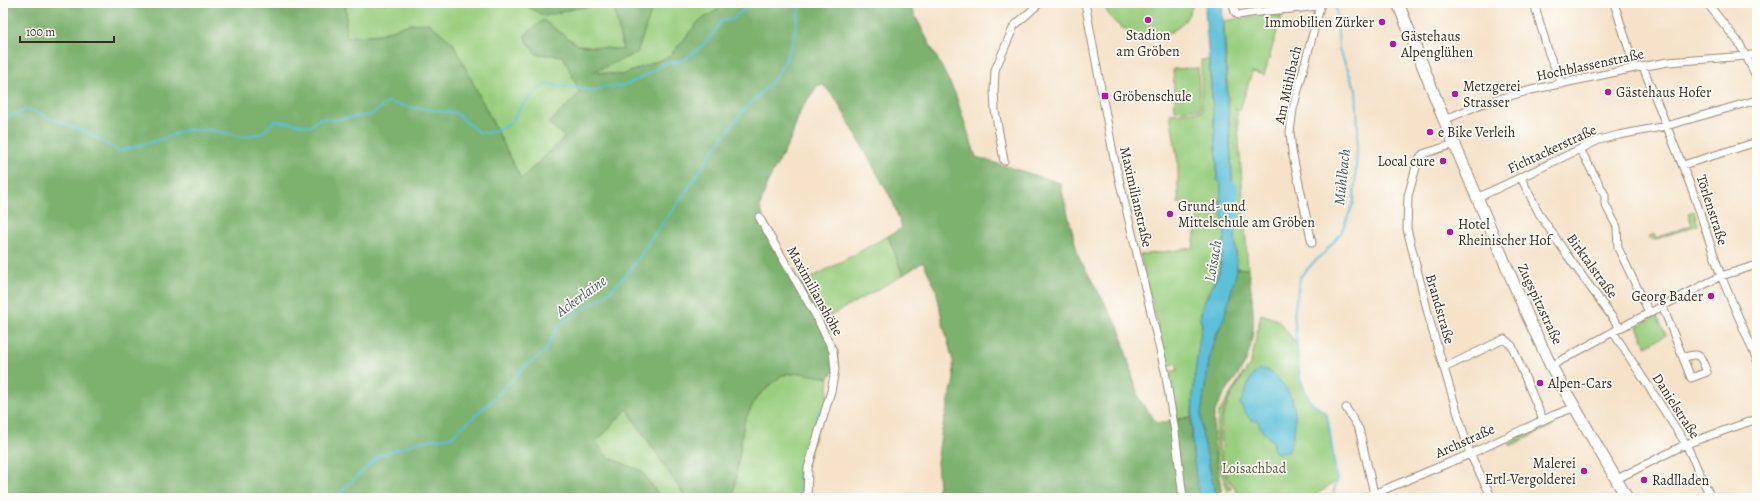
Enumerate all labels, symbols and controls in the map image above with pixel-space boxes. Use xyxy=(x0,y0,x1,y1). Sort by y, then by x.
place label: Immobilien Zürker xyxy=(1265,13,1375,32)
marker: Stadion am Gröben xyxy=(1143,15,1153,25)
marker: Immobilien Zürker xyxy=(1377,17,1387,27)
scale bar xyxy=(20,18,114,44)
text: 100 m xyxy=(26,24,55,40)
place label: Stadion am Gröben xyxy=(1116,26,1180,61)
place label: Gästehaus Alpenglühen xyxy=(1400,27,1473,62)
marker: Gästehaus Alpenglühen xyxy=(1388,39,1398,49)
street label: Am Mühlbach xyxy=(1270,44,1306,127)
street label: Hochblassenstraße xyxy=(1534,44,1646,86)
place label: Metzgerei Strasser xyxy=(1463,77,1521,112)
place label: Gästehaus Hofer xyxy=(1616,83,1712,102)
place label: Gröbenschule xyxy=(1113,87,1192,106)
marker: Gästehaus Hofer xyxy=(1603,87,1613,97)
marker: Metzgerei Strasser xyxy=(1450,89,1460,99)
marker: Gröbenschule xyxy=(1100,91,1110,101)
street label: Fichtackerstraße xyxy=(1504,120,1600,178)
place label: e Bike Verleih xyxy=(1438,123,1516,142)
marker: e Bike Verleih xyxy=(1425,127,1435,137)
street label: Maximilianstraße xyxy=(1115,145,1157,249)
water label: Mühlbach xyxy=(1329,148,1355,206)
place label: Local cure xyxy=(1377,152,1435,171)
marker: Local cure xyxy=(1438,156,1448,166)
street label: Törlenstraße xyxy=(1692,172,1732,248)
place label: Grund- und Mittelschule am Gröben xyxy=(1178,197,1315,232)
marker: Grund- und Mittelschule am Gröben xyxy=(1165,209,1175,219)
place label: Hotel Rheinischer Hof xyxy=(1458,215,1553,250)
marker: Hotel Rheinischer Hof xyxy=(1445,227,1455,237)
street label: Birktalstraße xyxy=(1562,230,1622,302)
water label: Loisach xyxy=(1200,239,1226,283)
street label: Maximilianshöhe xyxy=(782,243,848,339)
street label: Zugspitzstraße xyxy=(1513,261,1567,347)
water label: Ackerlaine xyxy=(551,271,611,322)
street label: Brandstraße xyxy=(1421,272,1459,346)
place label: Georg Bader xyxy=(1632,287,1704,306)
marker: Georg Bader xyxy=(1706,291,1716,301)
street label: Danielstraße xyxy=(1648,370,1704,442)
place label: Alpen-Cars xyxy=(1547,374,1612,393)
marker: Alpen-Cars xyxy=(1535,378,1545,388)
street label: Archstraße xyxy=(1431,419,1498,463)
place label: Malerei Ertl-Vergolderei xyxy=(1485,454,1576,489)
park label: Loisachbad xyxy=(1222,459,1287,478)
marker: Malerei Ertl-Vergolderei xyxy=(1579,466,1589,476)
place label: Radlladen xyxy=(1652,471,1709,490)
marker: Radlladen xyxy=(1639,475,1649,485)

